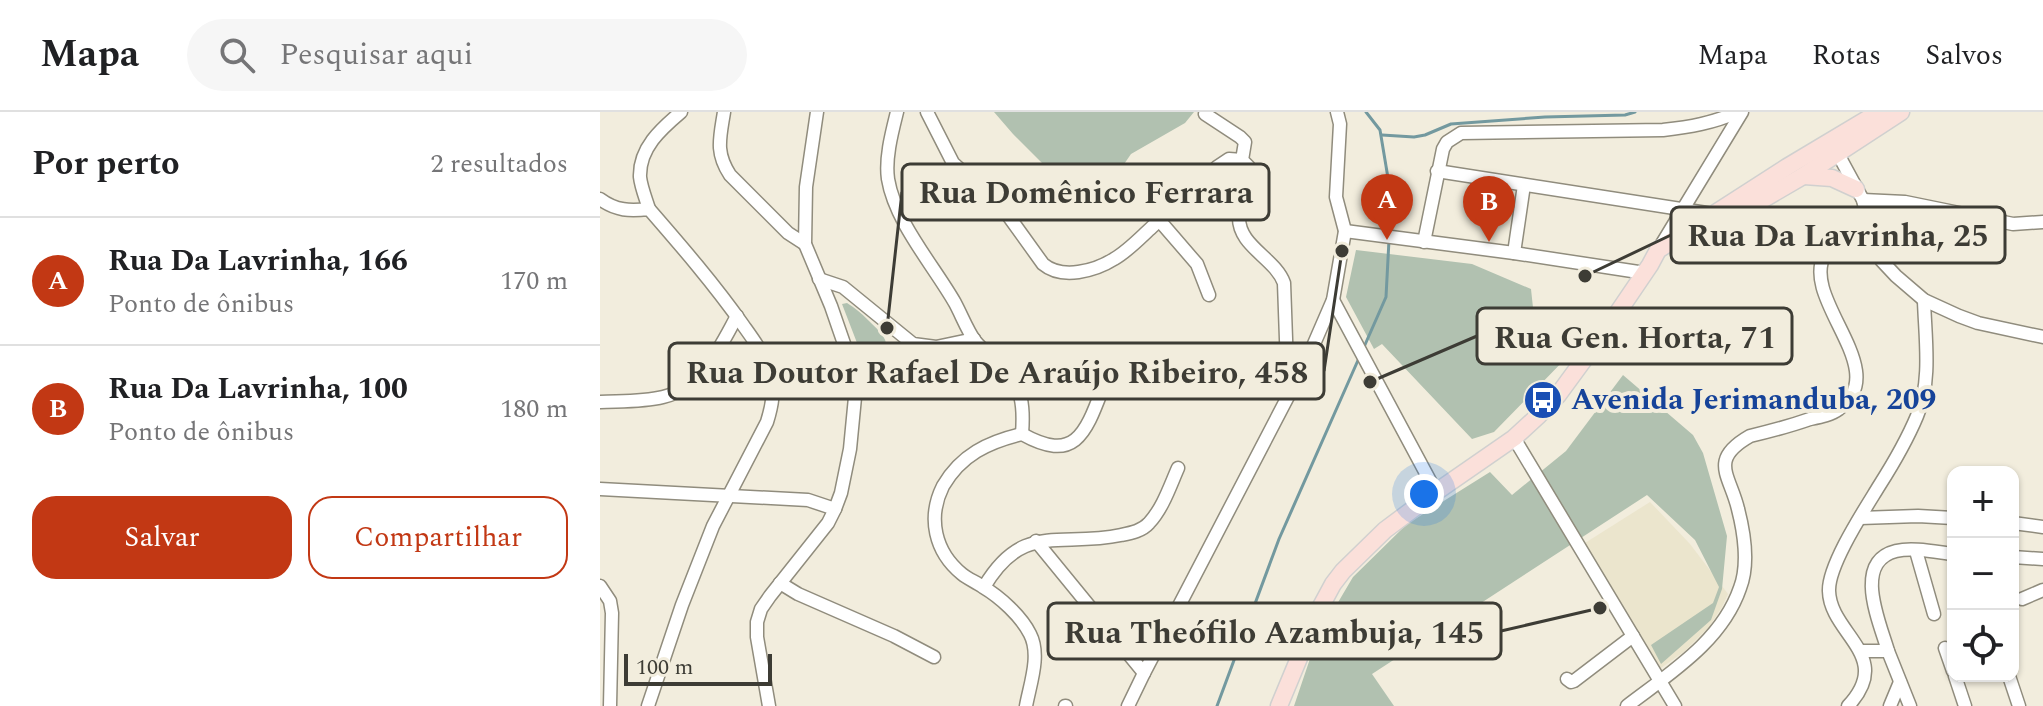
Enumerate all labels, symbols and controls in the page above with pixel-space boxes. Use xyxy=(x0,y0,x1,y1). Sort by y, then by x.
search box xyxy=(187,19,747,91)
text: Mapa xyxy=(40,26,139,84)
text: Pesquisar aqui xyxy=(279,32,473,78)
icon: search xyxy=(215,33,259,77)
text: Mapa xyxy=(1698,34,1768,77)
text: Rotas xyxy=(1812,34,1881,77)
text: Salvos xyxy=(1925,34,2003,77)
text: Por perto xyxy=(32,138,180,190)
text: 2 resultados xyxy=(430,144,568,184)
callout: Rua Domênico Ferrara xyxy=(902,164,1269,220)
text: Rua Domênico Ferrara xyxy=(918,169,1254,218)
pin: A xyxy=(1361,174,1413,240)
pin: B xyxy=(1463,176,1515,242)
callout: Rua Da Lavrinha, 25 xyxy=(1671,207,2005,263)
text: Rua Da Lavrinha, 25 xyxy=(1687,212,1989,261)
text: Rua Da Lavrinha, 166 xyxy=(108,238,408,284)
text: A xyxy=(48,261,68,301)
text: 170 m xyxy=(500,261,568,301)
text: Ponto de ônibus xyxy=(108,284,294,324)
callout: Rua Gen. Horta, 71 xyxy=(1477,308,1792,364)
text: Rua Gen. Horta, 71 xyxy=(1494,314,1776,363)
callout: Rua Doutor Rafael De Araújo Ribeiro, 458 xyxy=(669,343,1324,399)
text: Rua Doutor Rafael De Araújo Ribeiro, 458 xyxy=(686,349,1308,398)
text: Rua Da Lavrinha, 100 xyxy=(108,366,408,412)
place label: Avenida Jerimanduba, 209 xyxy=(1571,377,1936,423)
bus stop icon: Avenida Jerimanduba, 209 xyxy=(1522,379,1564,421)
text: B xyxy=(49,389,67,429)
text: 180 m xyxy=(500,389,568,429)
text: Ponto de ônibus xyxy=(108,412,294,452)
map controls xyxy=(1947,466,2019,682)
button: + xyxy=(1947,466,2019,538)
your location xyxy=(1404,474,1444,514)
button: Salvar xyxy=(32,496,292,579)
button: Compartilhar xyxy=(308,496,568,579)
button: − xyxy=(1947,538,2019,610)
callout: Rua Theófilo Azambuja, 145 xyxy=(1048,603,1501,659)
text: Rua Theófilo Azambuja, 145 xyxy=(1063,609,1485,658)
button: locate xyxy=(1947,610,2019,682)
scale bar xyxy=(624,650,772,686)
text: 100 m xyxy=(636,651,693,684)

